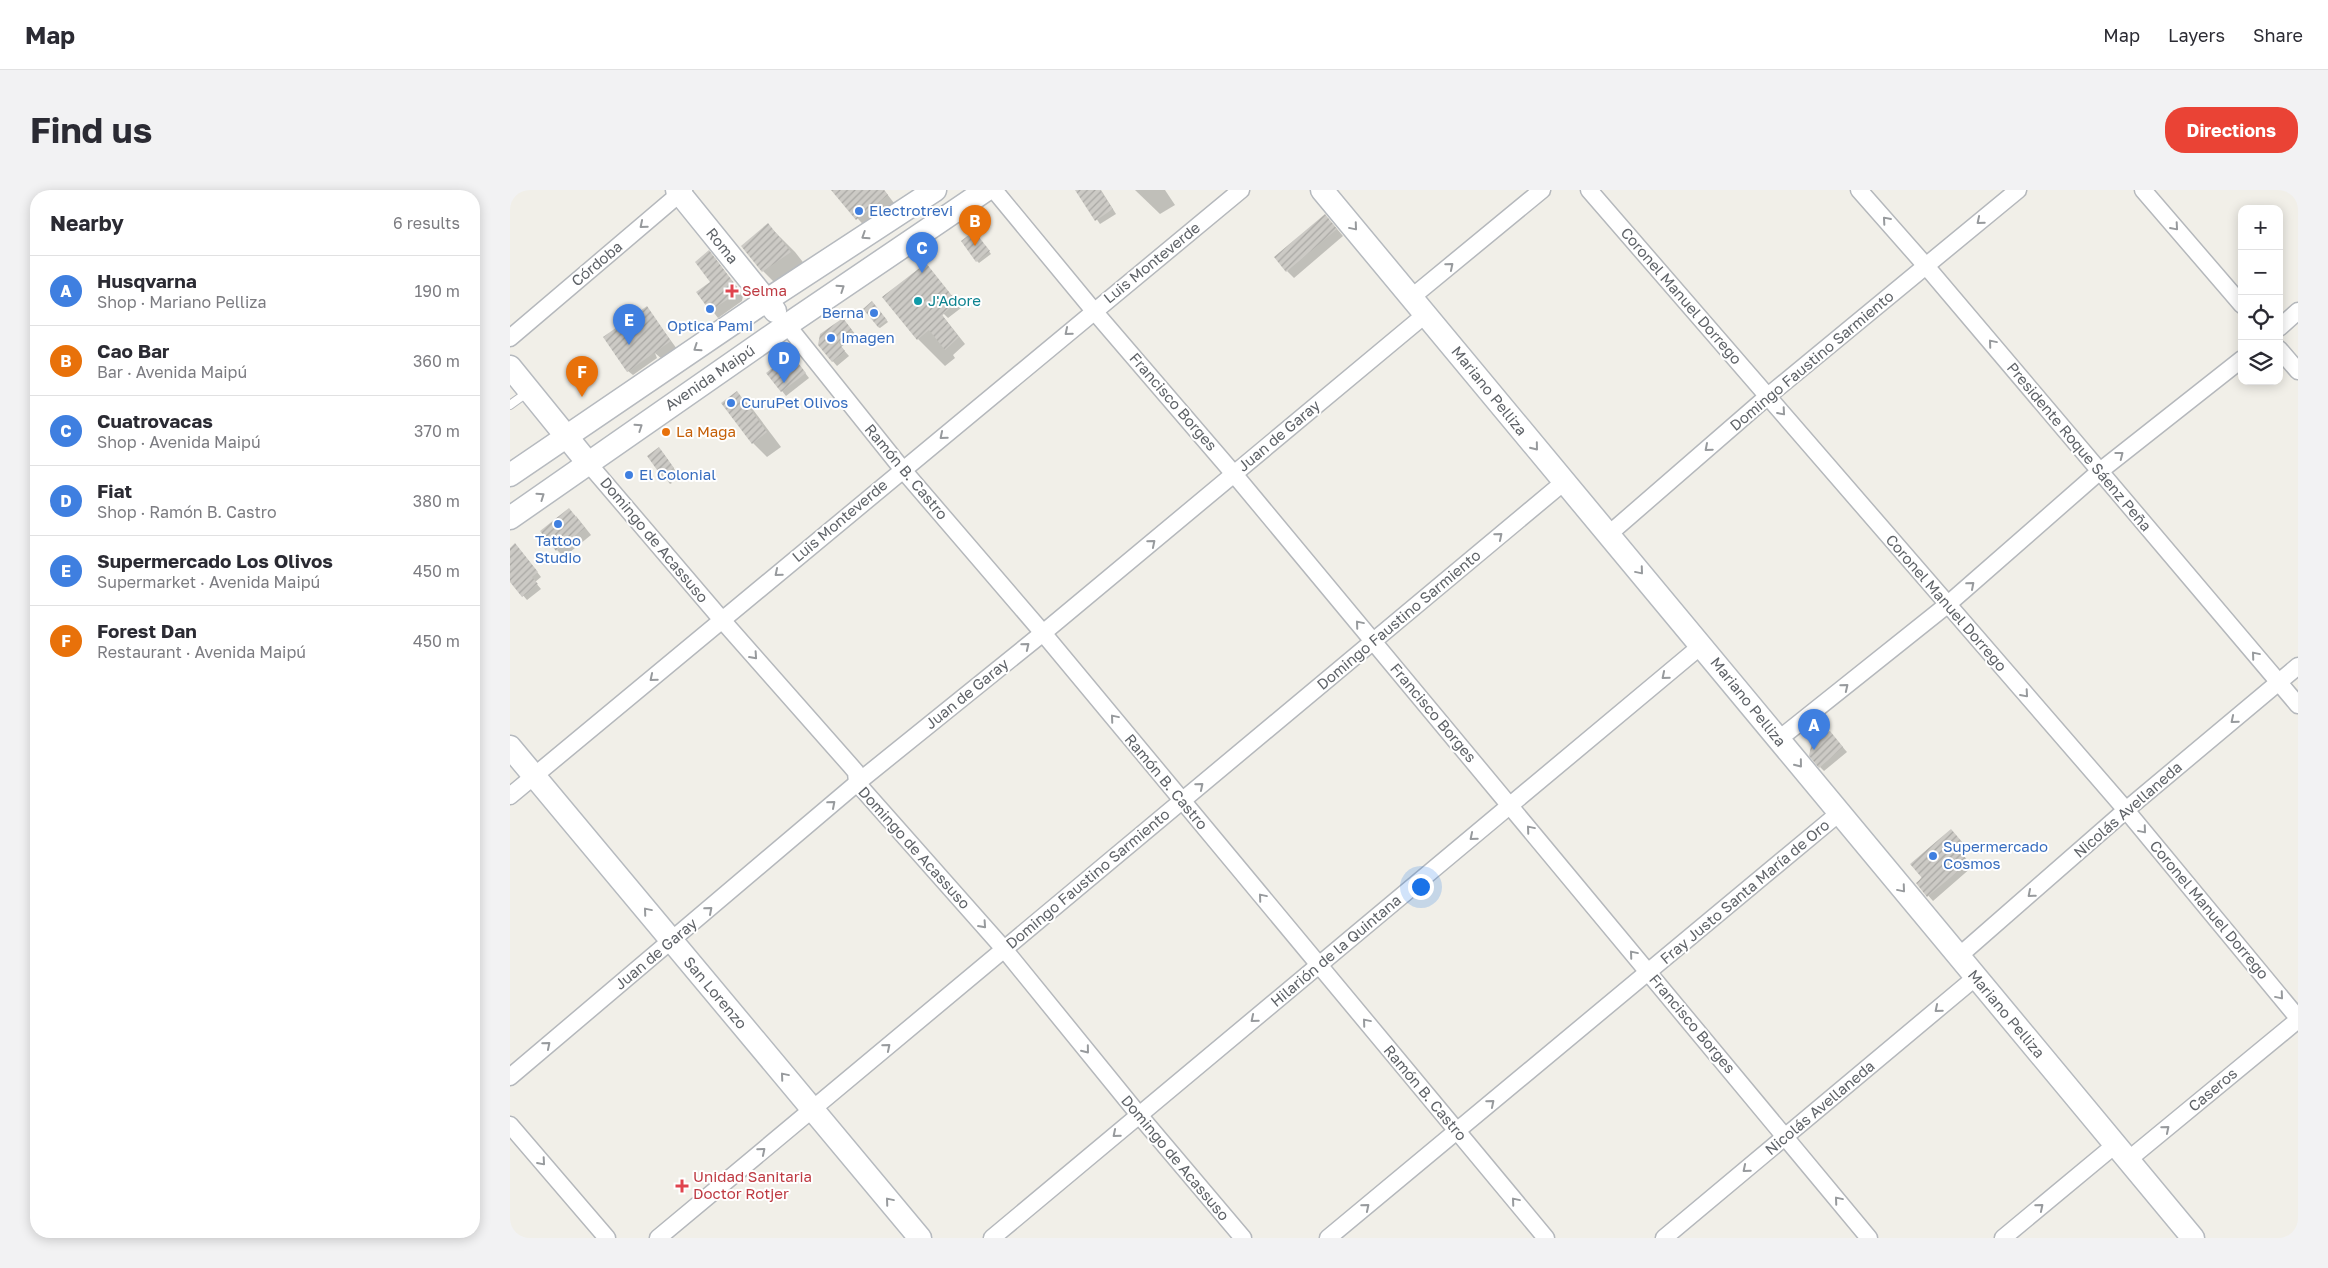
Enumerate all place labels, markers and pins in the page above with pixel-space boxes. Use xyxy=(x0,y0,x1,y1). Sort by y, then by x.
place label: Electrotrevi xyxy=(869,201,953,219)
marker: Electrotrevi xyxy=(853,205,865,217)
pin: B xyxy=(959,205,991,246)
pin: C xyxy=(906,232,938,273)
place label: Selma xyxy=(742,281,787,299)
marker: Selma xyxy=(726,285,738,297)
place label: J'Adore xyxy=(928,291,981,309)
marker: J'Adore xyxy=(912,295,924,307)
marker: Optica Pami xyxy=(704,303,716,315)
place label: Berna xyxy=(822,303,864,321)
pin: E xyxy=(613,304,645,345)
marker: Berna xyxy=(868,307,880,319)
place label: Optica Pami xyxy=(667,316,753,334)
place label: Imagen xyxy=(841,328,895,346)
marker: Imagen xyxy=(825,332,837,344)
pin: D xyxy=(768,342,800,383)
pin: F xyxy=(566,356,598,397)
place label: CuruPet Olivos xyxy=(741,393,848,411)
marker: CuruPet Olivos xyxy=(725,397,737,409)
place label: La Maga xyxy=(676,422,736,440)
marker: La Maga xyxy=(660,426,672,438)
place label: El Colonial xyxy=(639,465,716,483)
marker: El Colonial xyxy=(623,469,635,481)
marker: Tattoo Studio xyxy=(552,518,564,530)
place label: Tattoo Studio xyxy=(535,531,581,566)
pin: A xyxy=(1798,709,1830,750)
place label: Supermercado Cosmos xyxy=(1943,837,2048,872)
marker: Supermercado Cosmos xyxy=(1927,850,1939,862)
place label: Unidad Sanitaria Doctor Rotjer xyxy=(693,1167,812,1202)
marker: Unidad Sanitaria Doctor Rotjer xyxy=(675,1179,689,1193)

